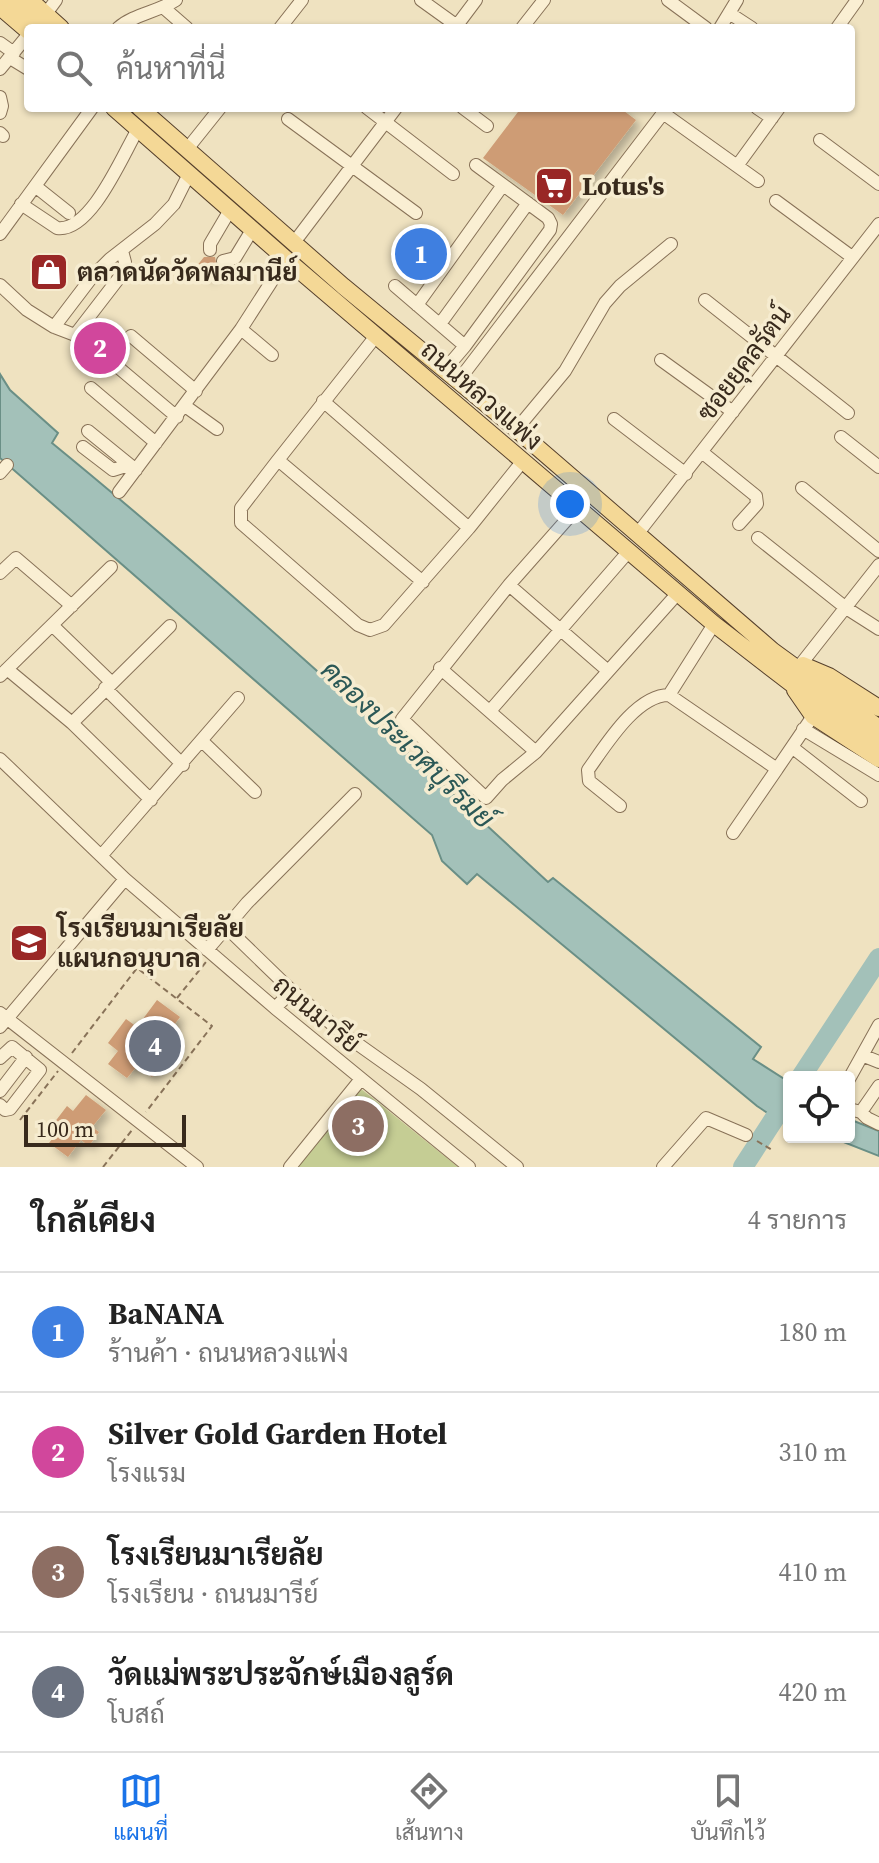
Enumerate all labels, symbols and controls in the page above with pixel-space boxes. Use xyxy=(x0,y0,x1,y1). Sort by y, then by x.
search box xyxy=(24,24,855,112)
icon: search xyxy=(52,46,96,90)
text: ค้นหาที่นี่ xyxy=(116,48,226,89)
supermarket icon: Lotus's xyxy=(533,165,575,207)
place label: Lotus's xyxy=(582,168,664,204)
pin: 1 xyxy=(395,224,447,284)
shop icon: ตลาดนัดวัดพลมานีย์ xyxy=(28,251,70,293)
place label: ตลาดนัดวัดพลมานีย์ xyxy=(77,254,299,290)
street label: ซอยยุคลรัตน์ xyxy=(688,298,800,428)
pin: 2 xyxy=(74,318,126,378)
street label: ถนนหลวงแพ่ง xyxy=(413,332,551,458)
your location xyxy=(550,484,590,524)
water label: คลองประเวศบุรีรมย์ xyxy=(312,651,506,840)
place label: โรงเรียนมาเรียลัย แผนกอนุบาล xyxy=(55,910,244,976)
school or university icon: โรงเรียนมาเรียลัย แผนกอนุบาล xyxy=(8,922,50,964)
street label: ถนนมารีย์ xyxy=(265,967,369,1061)
pin: 4 xyxy=(129,1016,181,1076)
map controls xyxy=(783,1071,855,1143)
button: locate xyxy=(783,1071,855,1143)
pin: 3 xyxy=(332,1096,384,1156)
scale bar xyxy=(24,1111,186,1147)
text: 100 m xyxy=(36,1114,94,1144)
text: ใกล้เคียง xyxy=(32,1197,156,1243)
text: 4 รายการ xyxy=(748,1202,847,1238)
text: BaNANA xyxy=(108,1293,224,1334)
text: 1 xyxy=(51,1314,65,1350)
text: 180 m xyxy=(779,1314,847,1350)
text: ร้านค้า · ถนนหลวงแพ่ง xyxy=(108,1335,349,1371)
text: Silver Gold Garden Hotel xyxy=(108,1413,447,1454)
text: 2 xyxy=(51,1434,65,1470)
text: 310 m xyxy=(779,1434,847,1470)
text: โรงแรม xyxy=(108,1455,186,1491)
text: โรงเรียนมาเรียลัย xyxy=(108,1534,324,1575)
text: 3 xyxy=(51,1554,65,1590)
text: 410 m xyxy=(779,1554,847,1590)
text: โรงเรียน · ถนนมารีย์ xyxy=(108,1576,319,1612)
text: วัดแม่พระประจักษ์เมืองลูร์ด xyxy=(108,1654,454,1695)
text: 4 xyxy=(51,1674,65,1710)
text: 420 m xyxy=(779,1674,847,1710)
text: โบสถ์ xyxy=(108,1696,165,1732)
tab: แผนที่ xyxy=(113,1769,168,1847)
tab: เส้นทาง xyxy=(395,1769,464,1847)
tab: บันทึกไว้ xyxy=(690,1769,766,1847)

